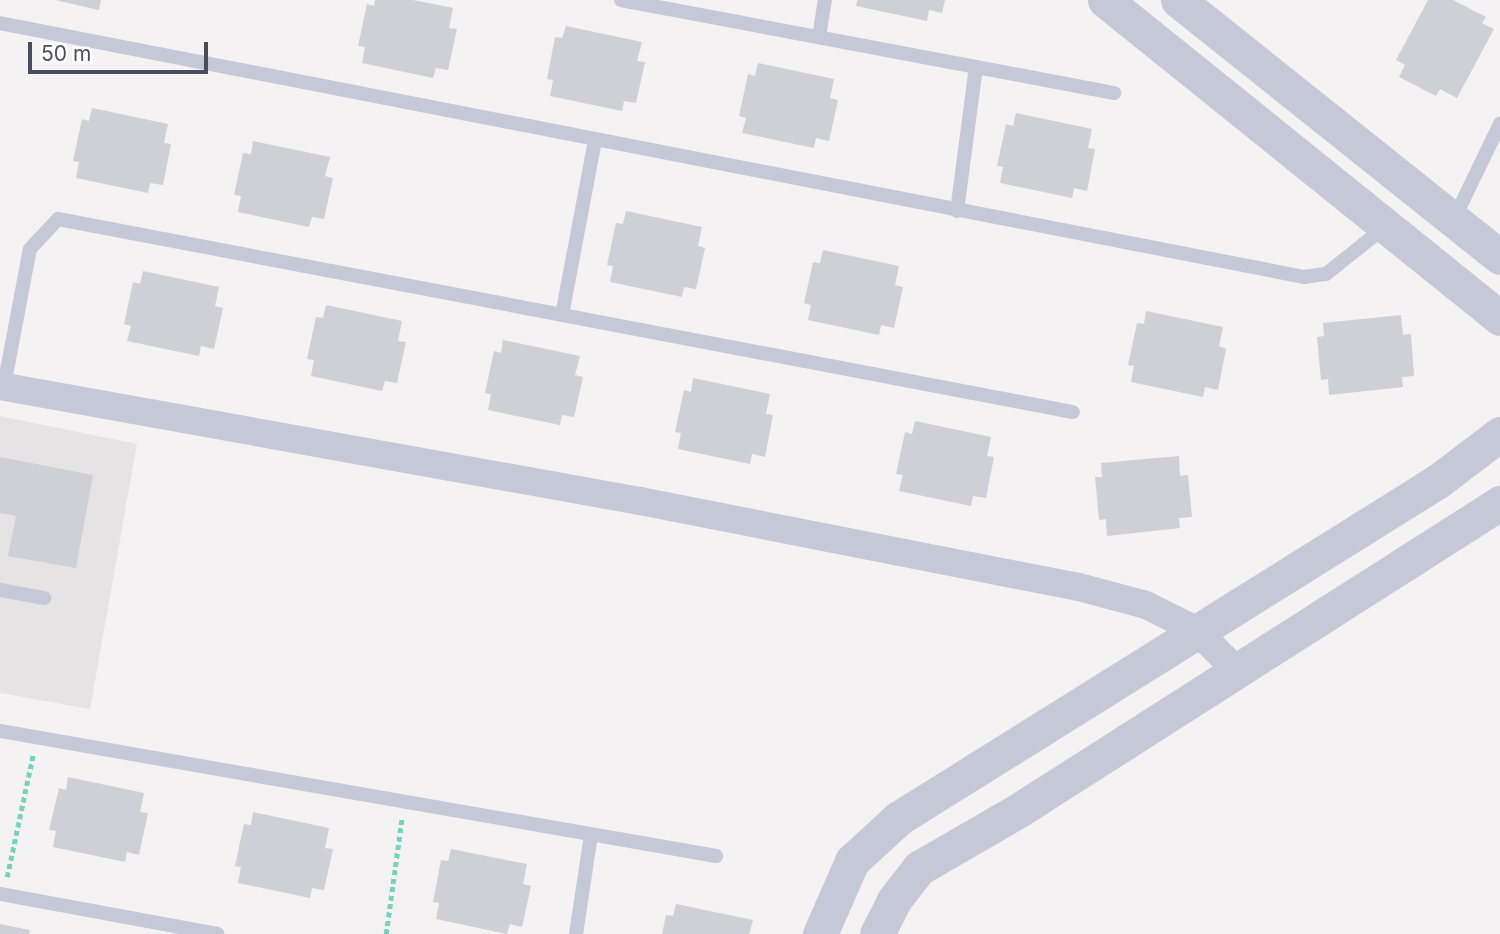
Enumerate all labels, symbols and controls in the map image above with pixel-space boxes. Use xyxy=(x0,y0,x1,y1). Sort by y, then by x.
scale bar xyxy=(32,28,212,72)
text: 50 m xyxy=(41,41,91,66)

